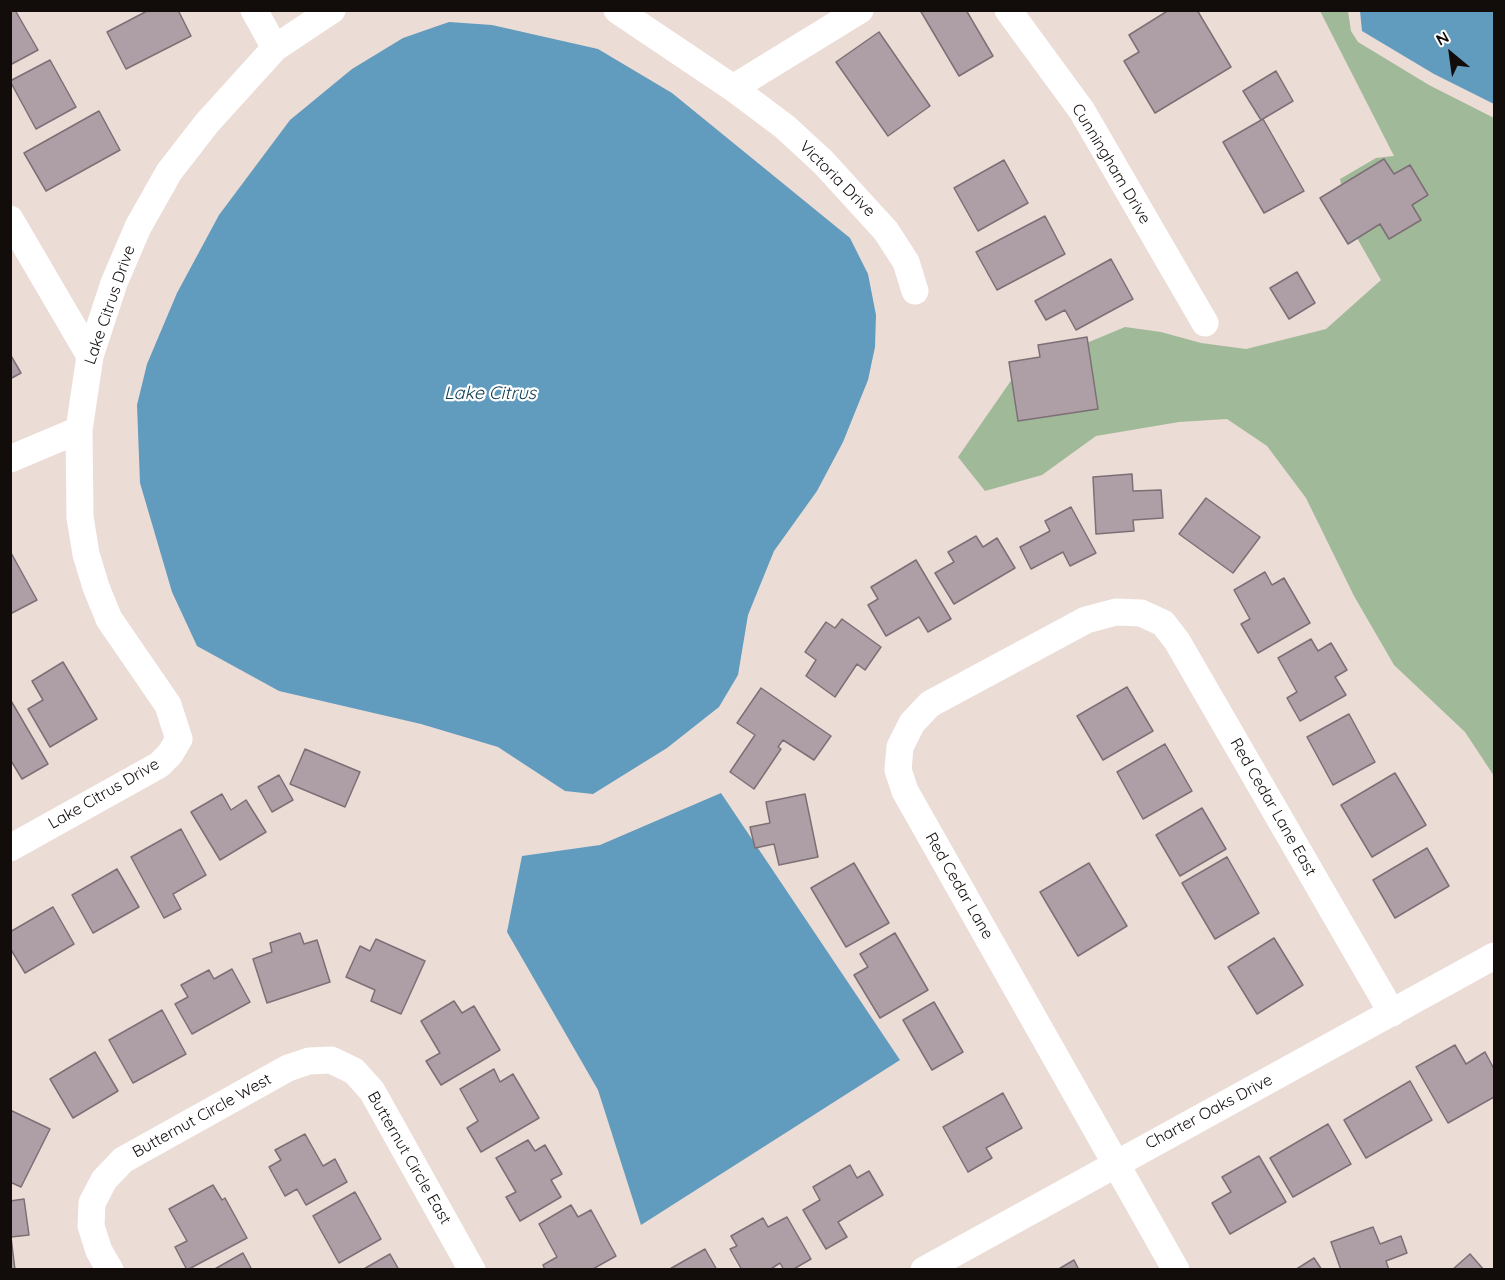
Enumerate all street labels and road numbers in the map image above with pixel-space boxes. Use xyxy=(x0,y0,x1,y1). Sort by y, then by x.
street label: Cunningham Drive xyxy=(1068,100,1154,228)
street label: Victoria Drive xyxy=(795,137,879,221)
street label: Lake Citrus Drive xyxy=(81,243,139,367)
street label: Red Cedar Lane East xyxy=(1226,735,1320,879)
street label: Lake Citrus Drive xyxy=(45,754,163,834)
street label: Red Cedar Lane xyxy=(921,829,997,943)
street label: Butternut Circle West xyxy=(129,1070,275,1162)
street label: Charter Oaks Drive xyxy=(1142,1070,1276,1154)
street label: Butternut Circle East xyxy=(363,1088,455,1228)

